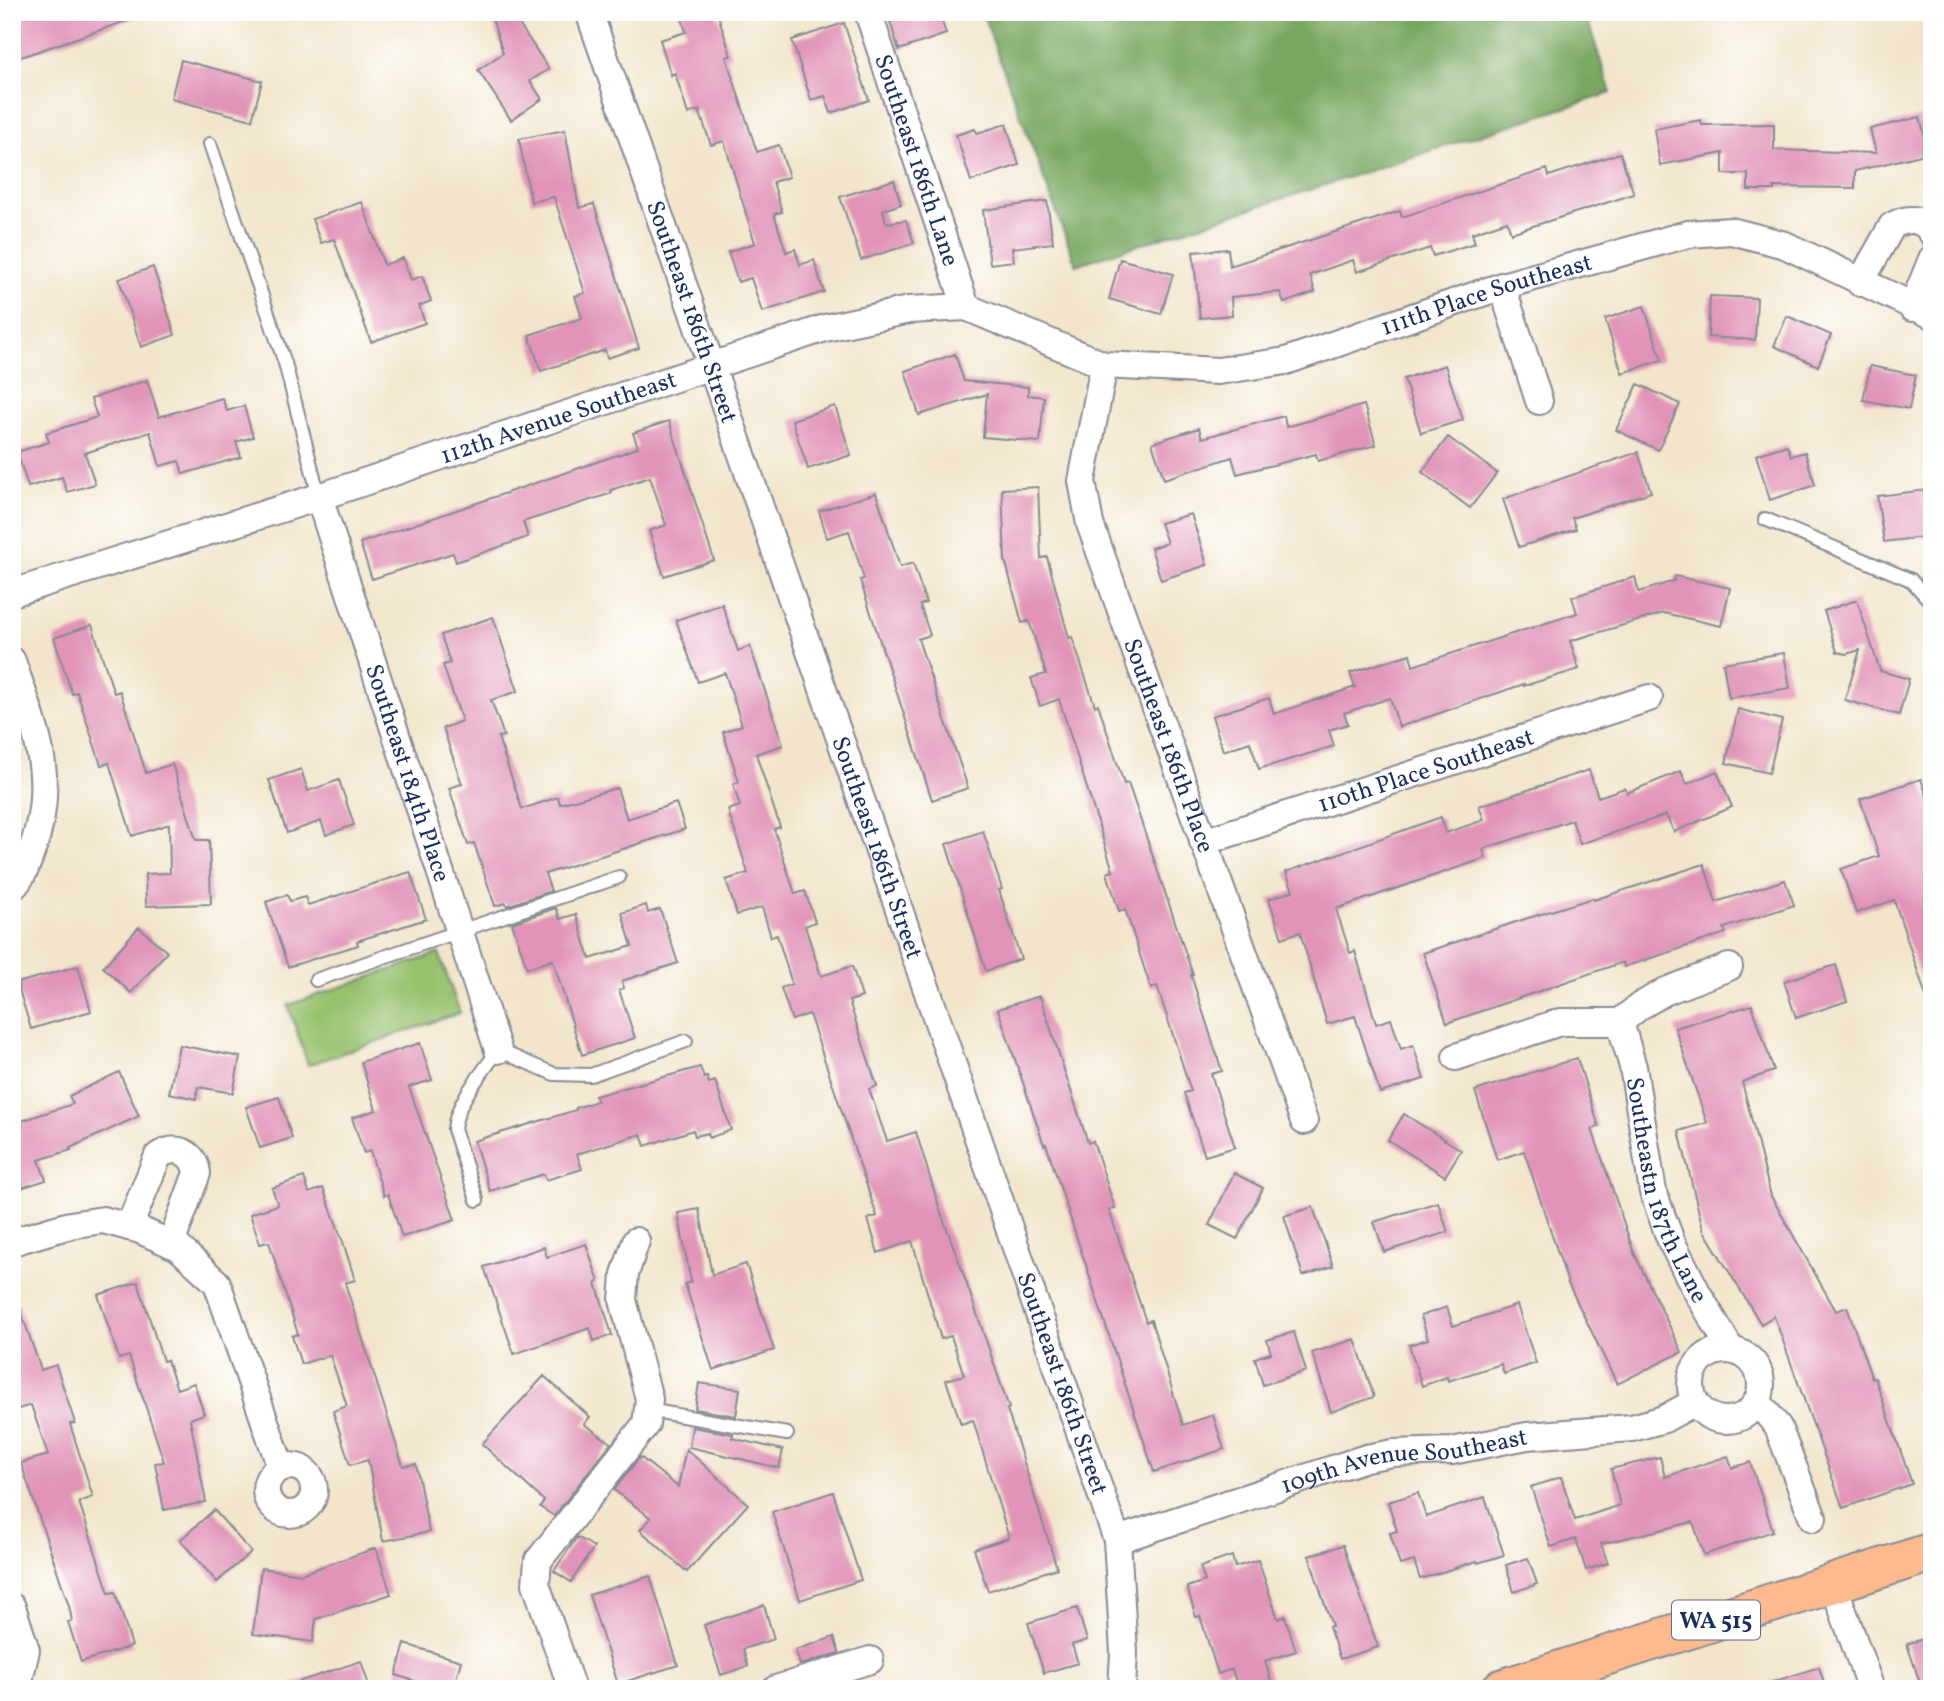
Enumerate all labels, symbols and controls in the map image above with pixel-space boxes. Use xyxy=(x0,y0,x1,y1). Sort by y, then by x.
street label: Southeast 186th Lane xyxy=(864,50,966,271)
street label: Southeast 186th Street xyxy=(636,196,745,428)
street label: 111th Place Southeast xyxy=(1377,247,1596,346)
street label: 112th Avenue Southeast xyxy=(437,364,681,474)
street label: Southeast 186th Place xyxy=(1113,634,1222,858)
street label: Southeast 184th Place xyxy=(355,660,458,887)
street label: 110th Place Southeast xyxy=(1314,721,1539,823)
street label: Southeast 186th Street xyxy=(822,732,930,964)
street label: Southeastn 187th Lane xyxy=(1616,1075,1715,1310)
street label: Southeast 186th Street xyxy=(1007,1268,1115,1500)
street label: 109th Avenue Southeast xyxy=(1277,1421,1530,1504)
road number: WA 515 xyxy=(1672,1600,1760,1639)

